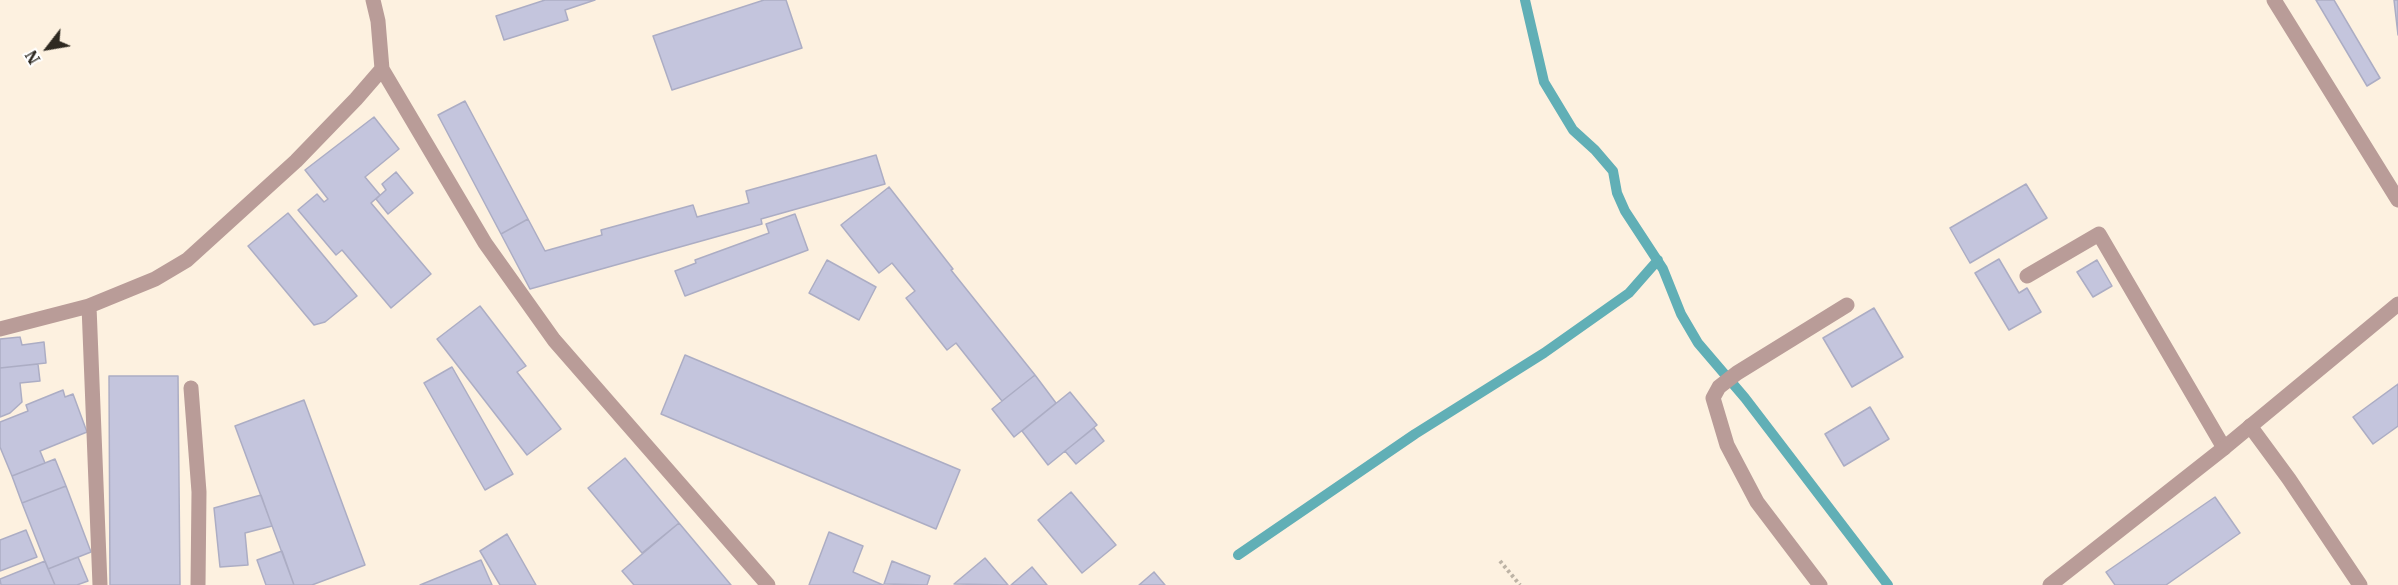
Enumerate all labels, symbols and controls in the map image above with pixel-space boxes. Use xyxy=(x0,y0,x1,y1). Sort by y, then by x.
north arrow xyxy=(18,18,78,78)
text: N xyxy=(21,47,44,68)

